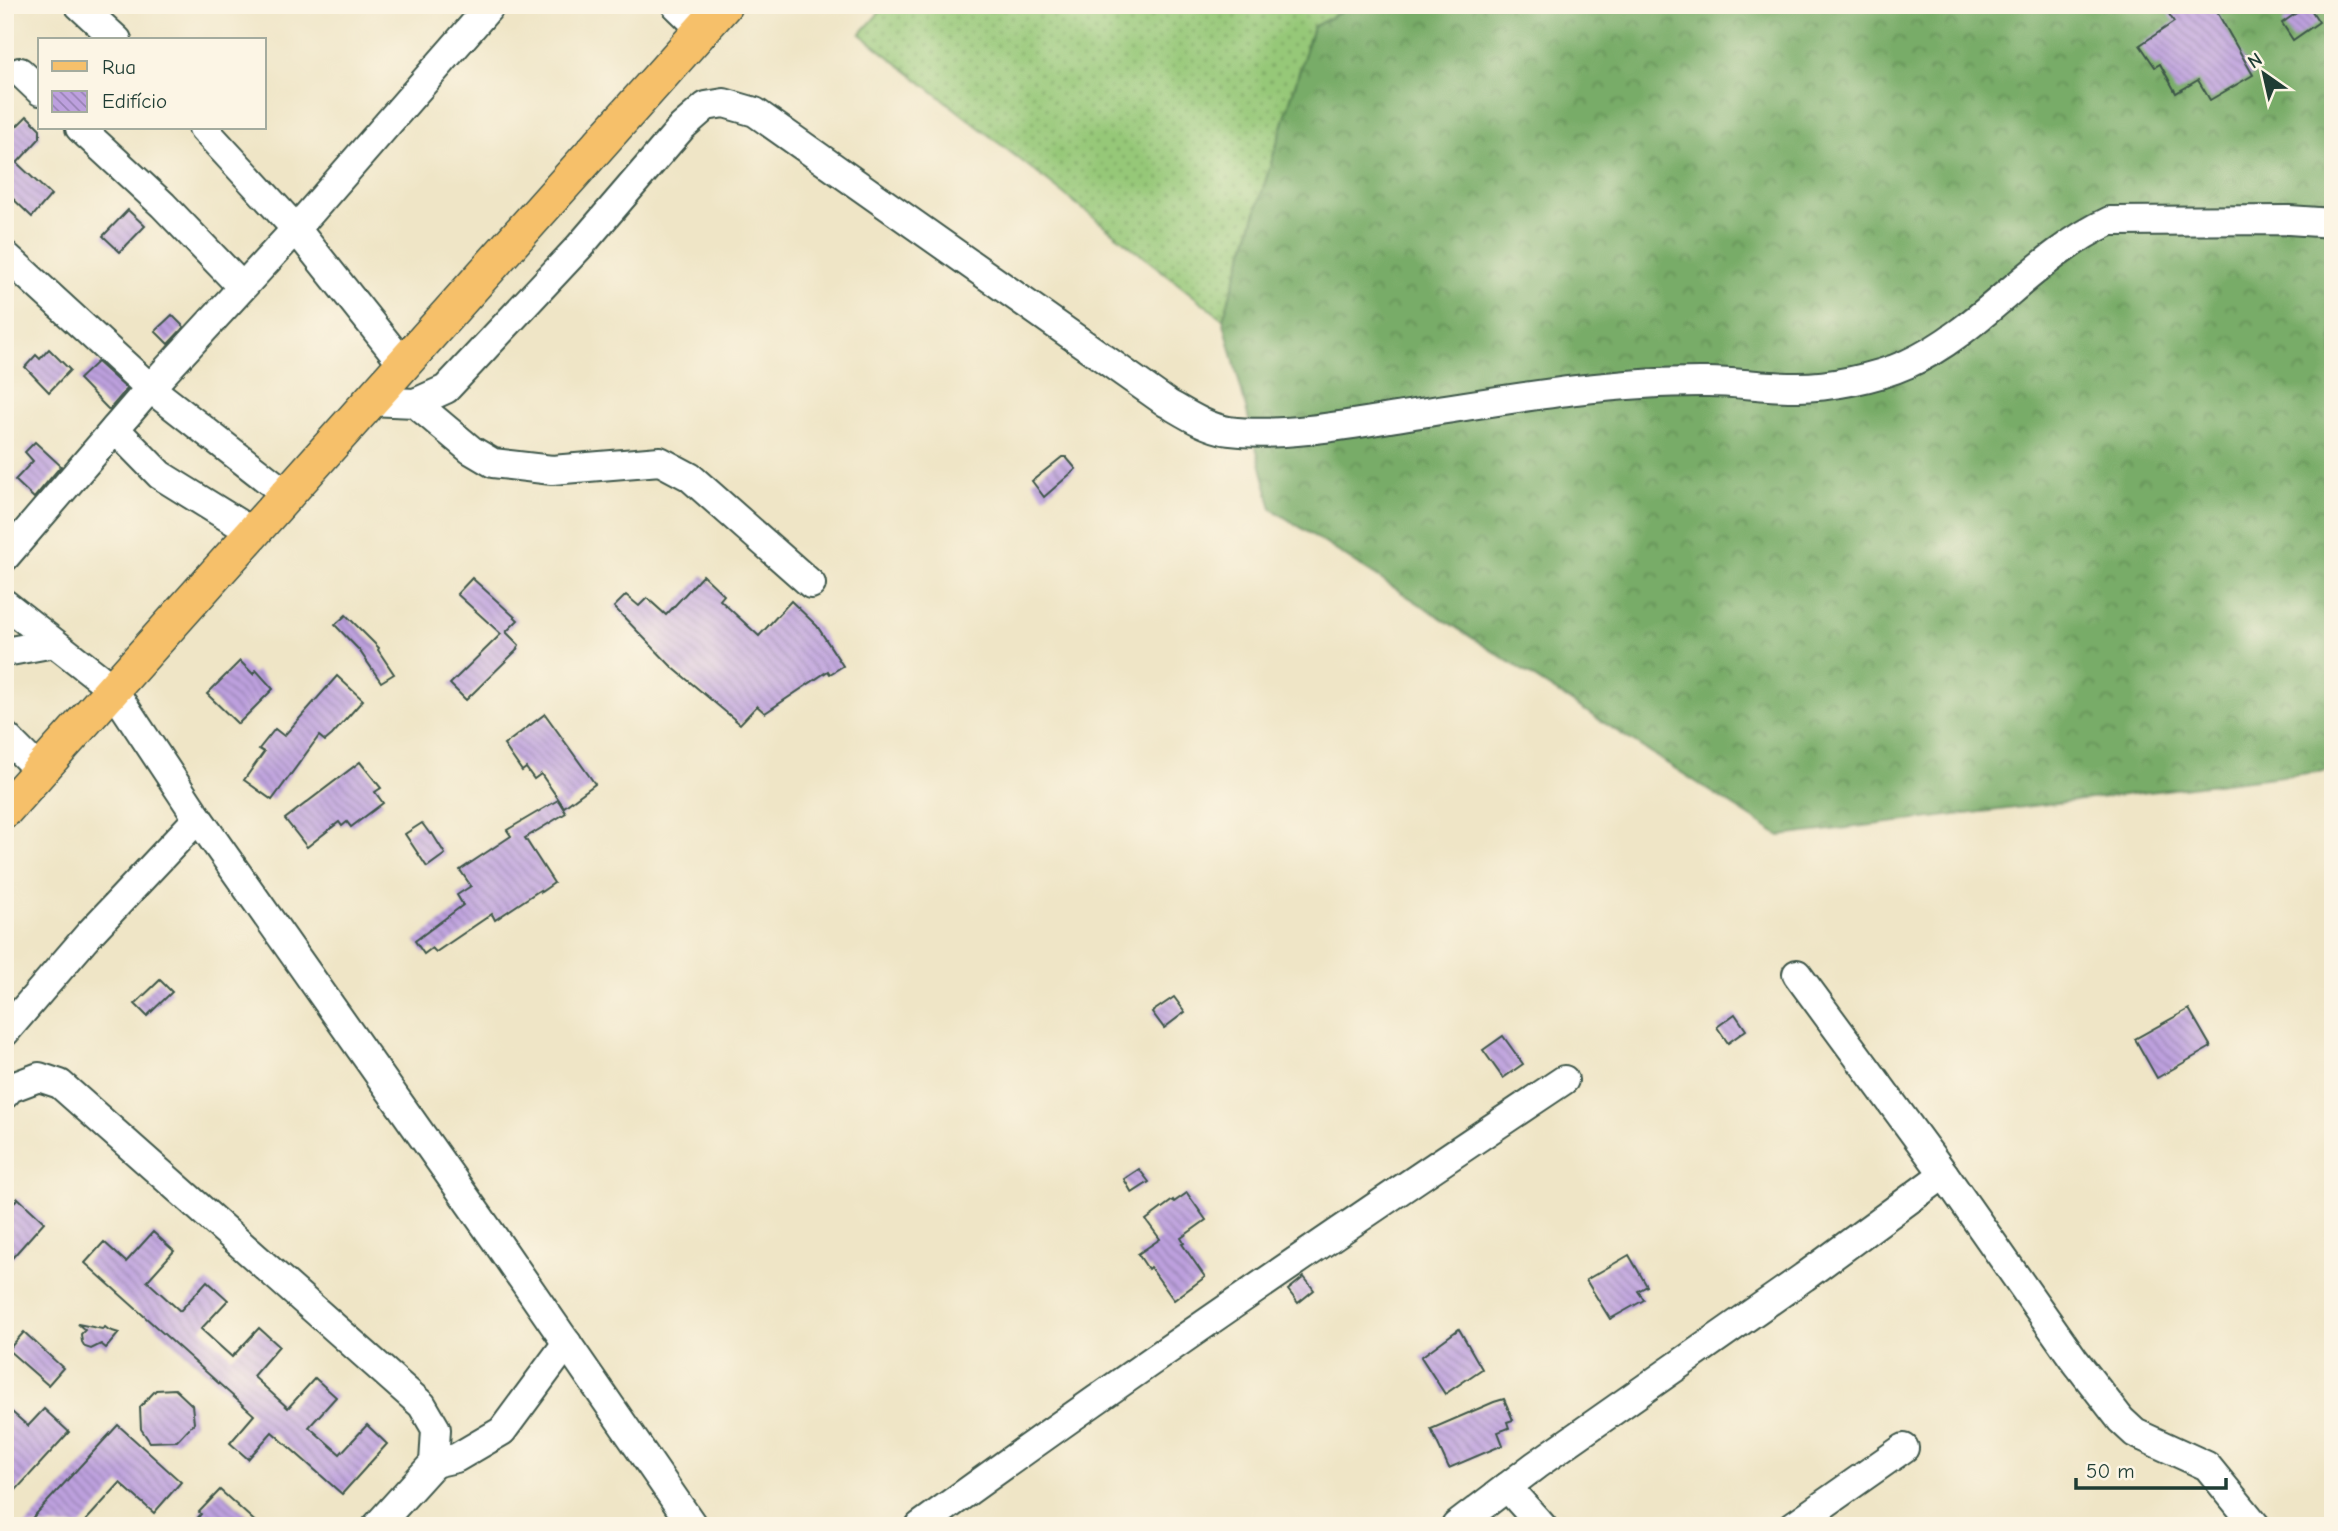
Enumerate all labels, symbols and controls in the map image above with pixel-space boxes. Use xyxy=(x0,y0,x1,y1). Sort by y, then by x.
legend xyxy=(38,38,266,130)
north arrow xyxy=(2230,38,2300,108)
text: N xyxy=(2244,48,2266,73)
text: Rua xyxy=(102,55,136,79)
text: Edifício xyxy=(102,89,167,113)
scale bar xyxy=(2076,1447,2226,1491)
text: 50 m xyxy=(2086,1459,2135,1483)

